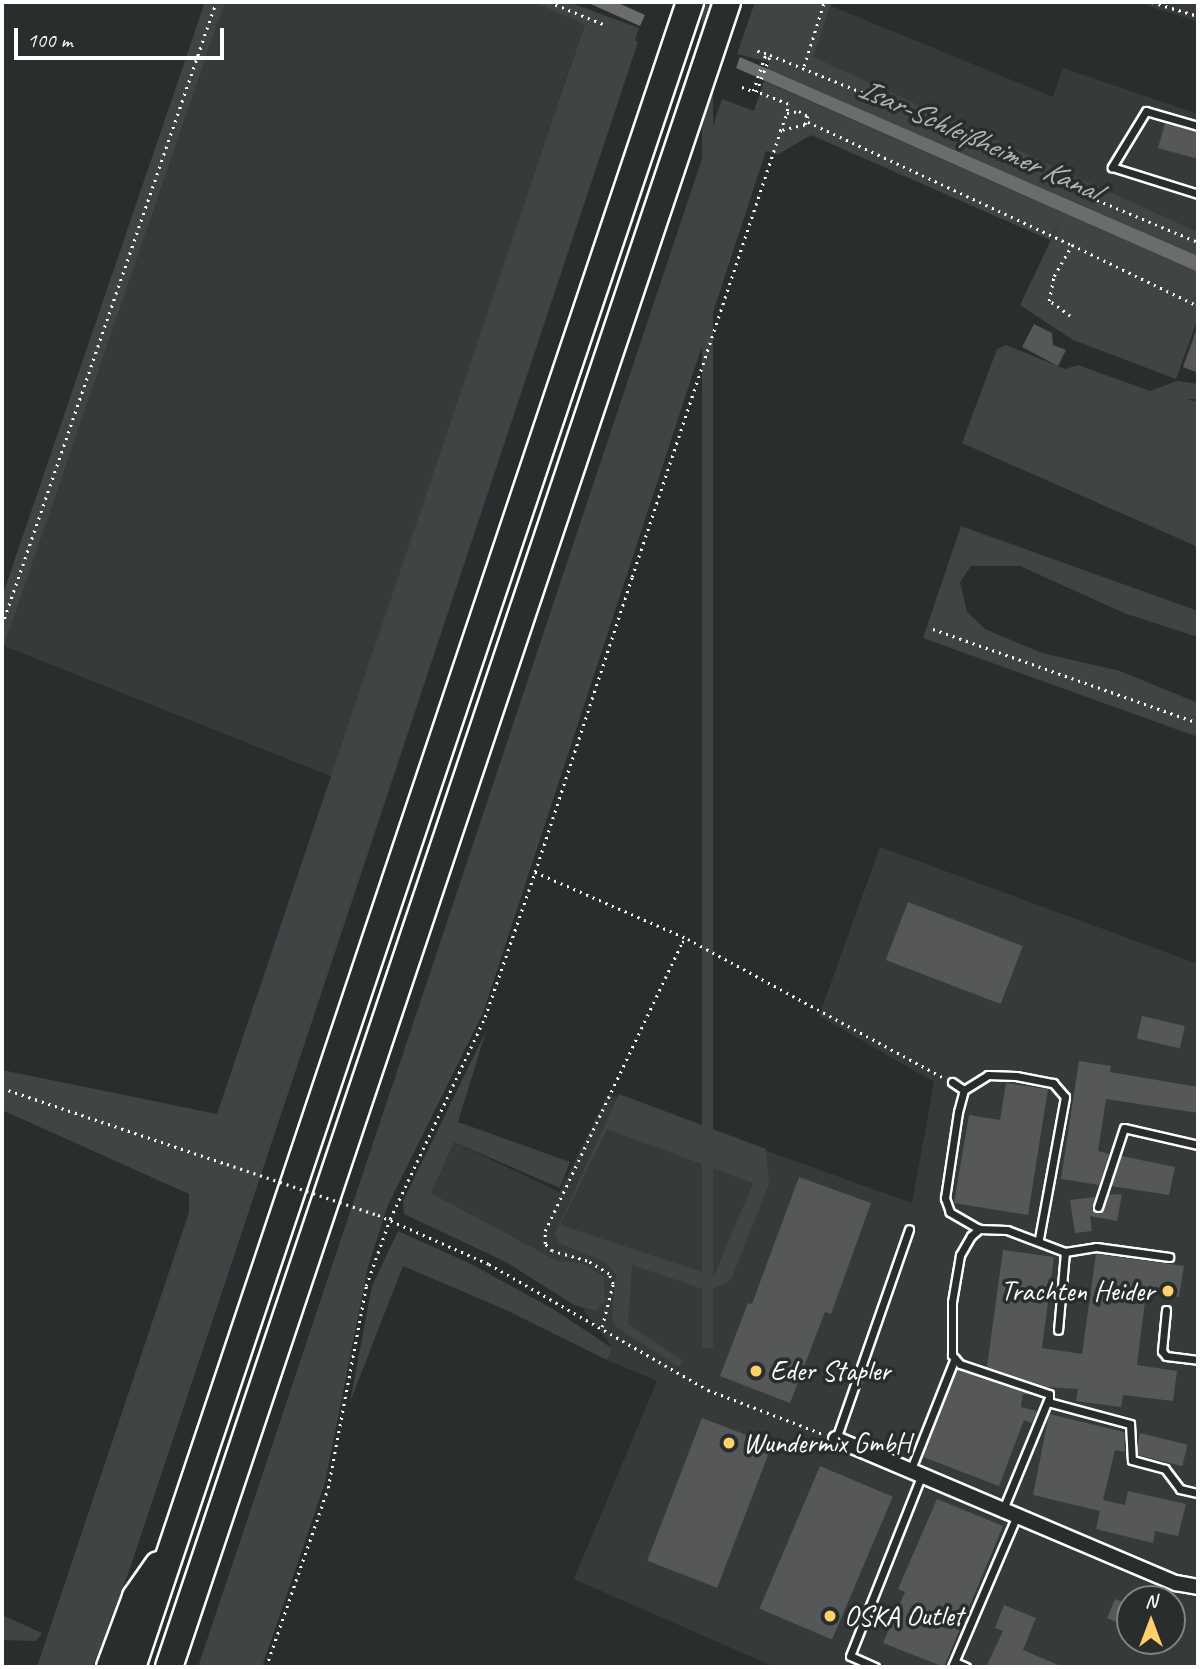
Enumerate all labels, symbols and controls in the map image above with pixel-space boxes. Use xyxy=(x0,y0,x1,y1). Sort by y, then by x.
scale bar xyxy=(18,14,228,58)
text: 100 m xyxy=(27,27,72,53)
water label: Isar-Schleißheimer Kanal xyxy=(853,70,1105,208)
place label: Trachten Heider xyxy=(1001,1274,1154,1308)
marker: Trachten Heider xyxy=(1160,1283,1176,1299)
place label: Eder Stapler xyxy=(770,1354,892,1388)
marker: Eder Stapler xyxy=(748,1363,764,1379)
place label: Wundermix GmbH xyxy=(743,1426,911,1460)
marker: Wundermix GmbH xyxy=(721,1435,737,1451)
north arrow xyxy=(1116,1585,1186,1655)
text: N xyxy=(1145,1589,1157,1613)
place label: OSKA Outlet xyxy=(844,1599,963,1633)
marker: OSKA Outlet xyxy=(822,1608,838,1624)

